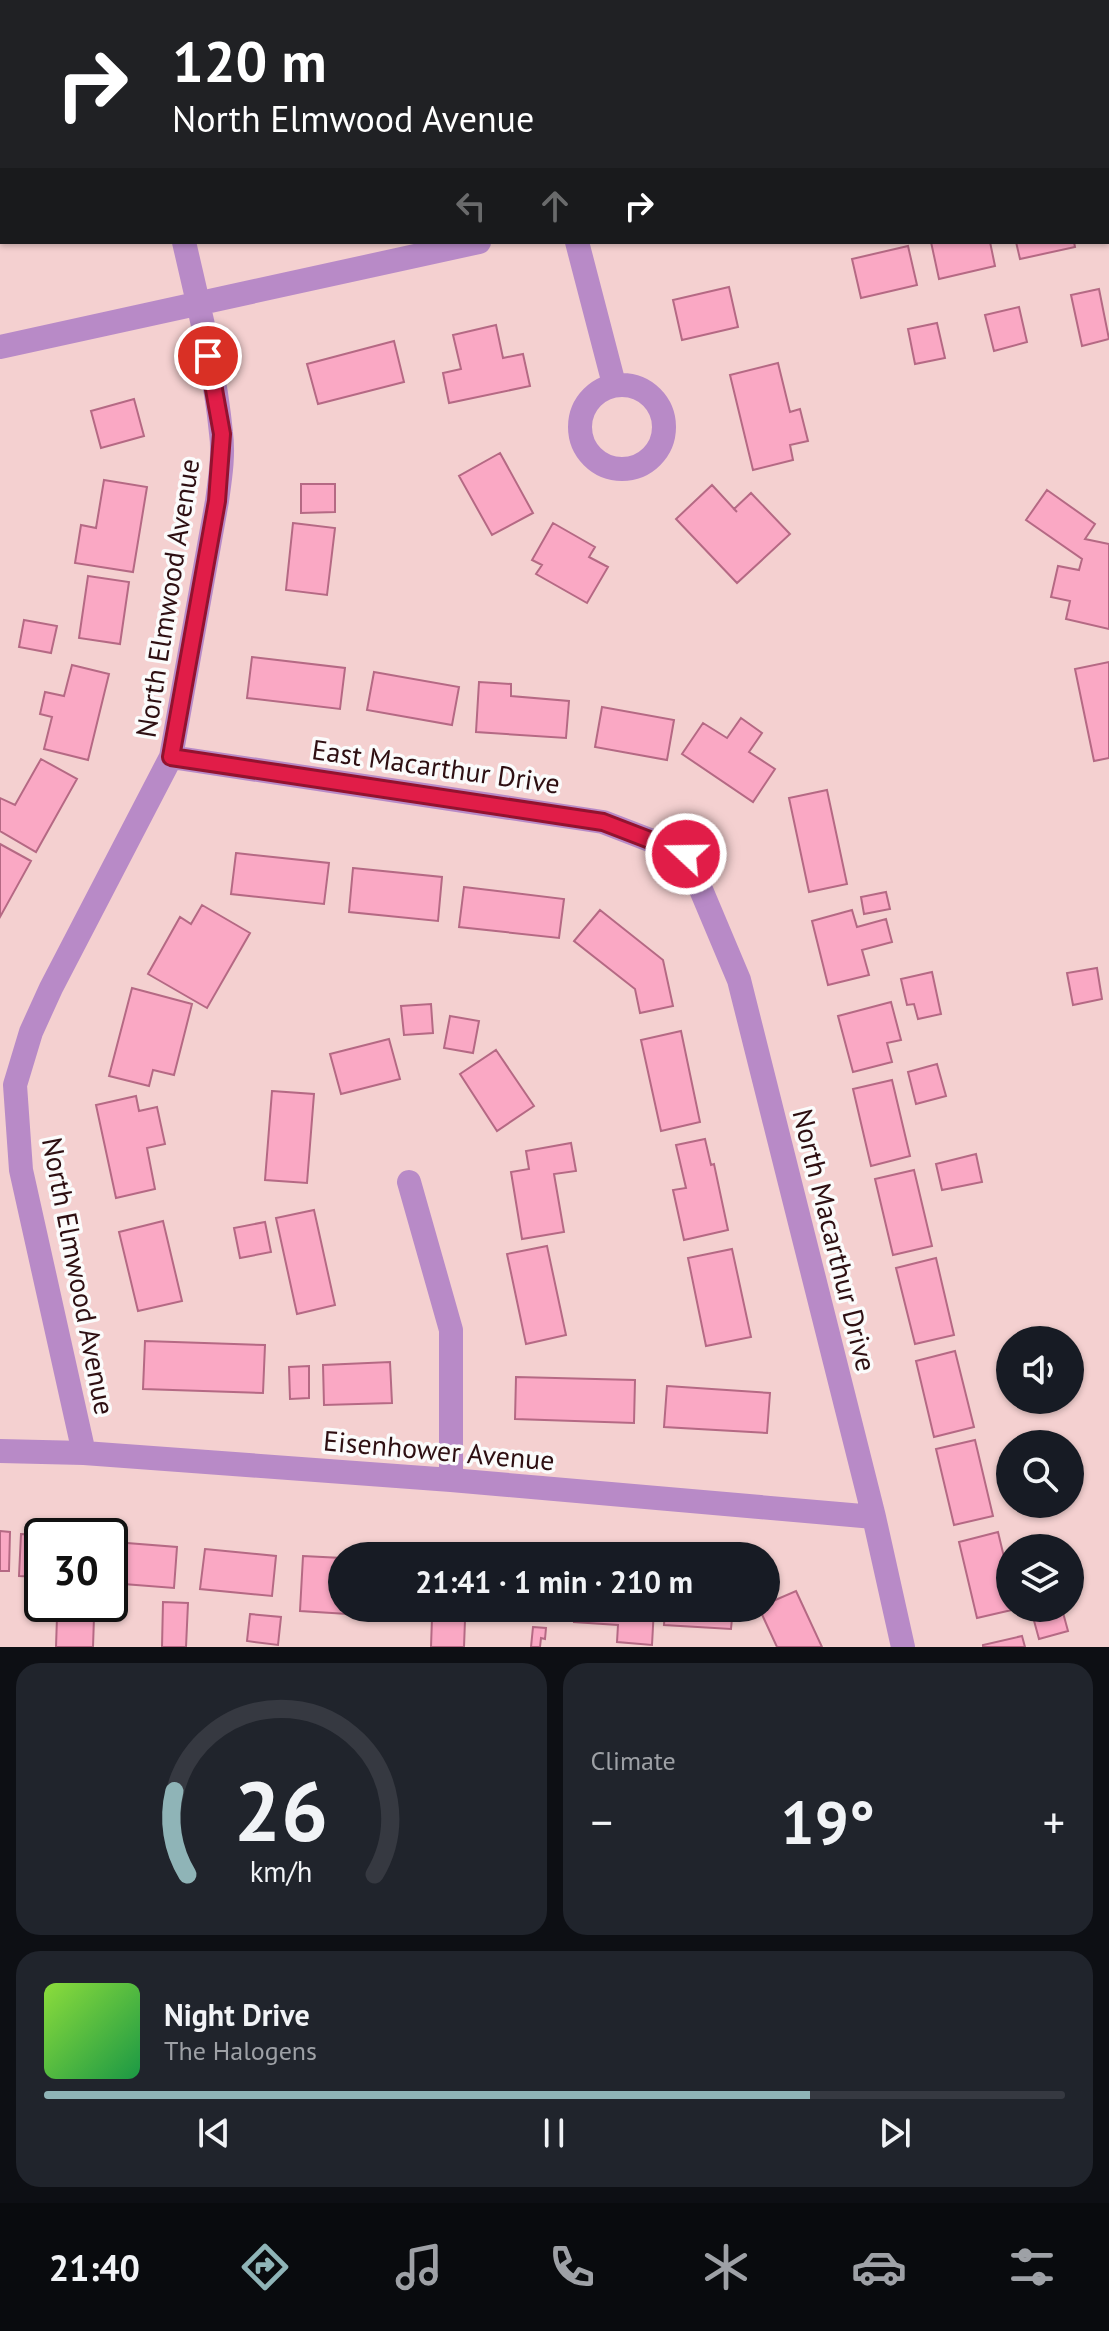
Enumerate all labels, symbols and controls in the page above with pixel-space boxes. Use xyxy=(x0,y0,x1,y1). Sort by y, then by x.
text: 120 m xyxy=(172,25,327,97)
icon: right xyxy=(40,32,144,136)
text: North Elmwood Avenue xyxy=(172,95,534,142)
icon: left xyxy=(449,184,493,228)
icon: ahead xyxy=(533,184,577,228)
icon: right xyxy=(617,184,661,228)
pin xyxy=(174,322,242,390)
icon: arrive xyxy=(186,334,230,378)
street label: North Elmwood Avenue xyxy=(127,456,207,740)
street label: East Macarthur Drive xyxy=(310,730,562,802)
position arrow xyxy=(644,812,728,896)
street label: North Macarthur Drive xyxy=(785,1105,885,1375)
street label: North Elmwood Avenue xyxy=(34,1134,124,1418)
map controls xyxy=(996,1326,1084,1622)
button: sound xyxy=(996,1326,1084,1414)
street label: Eisenhower Avenue xyxy=(322,1421,556,1479)
button: search xyxy=(996,1430,1084,1518)
speed limit sign: 30 xyxy=(24,1518,128,1622)
button: layers xyxy=(996,1534,1084,1622)
text: 21:41 · 1 min · 210 m xyxy=(415,1562,693,1601)
text: Climate xyxy=(591,1744,676,1777)
text: 26 xyxy=(234,1756,328,1864)
text: 19° xyxy=(781,1783,875,1861)
text: − xyxy=(591,1793,613,1850)
text: + xyxy=(1043,1793,1065,1850)
text: km/h xyxy=(250,1853,313,1890)
text: Night Drive xyxy=(164,1995,310,2034)
text: The Halogens xyxy=(164,2034,317,2067)
icon: previous xyxy=(192,2111,236,2155)
icon: pause xyxy=(532,2111,576,2155)
icon: next xyxy=(873,2111,917,2155)
icon: directions xyxy=(237,2239,293,2295)
icon: music xyxy=(391,2239,447,2295)
icon: phone xyxy=(544,2239,600,2295)
icon: climate xyxy=(698,2239,754,2295)
icon: car xyxy=(851,2239,907,2295)
icon: filters xyxy=(1004,2239,1060,2295)
text: 21:40 xyxy=(49,2244,140,2291)

